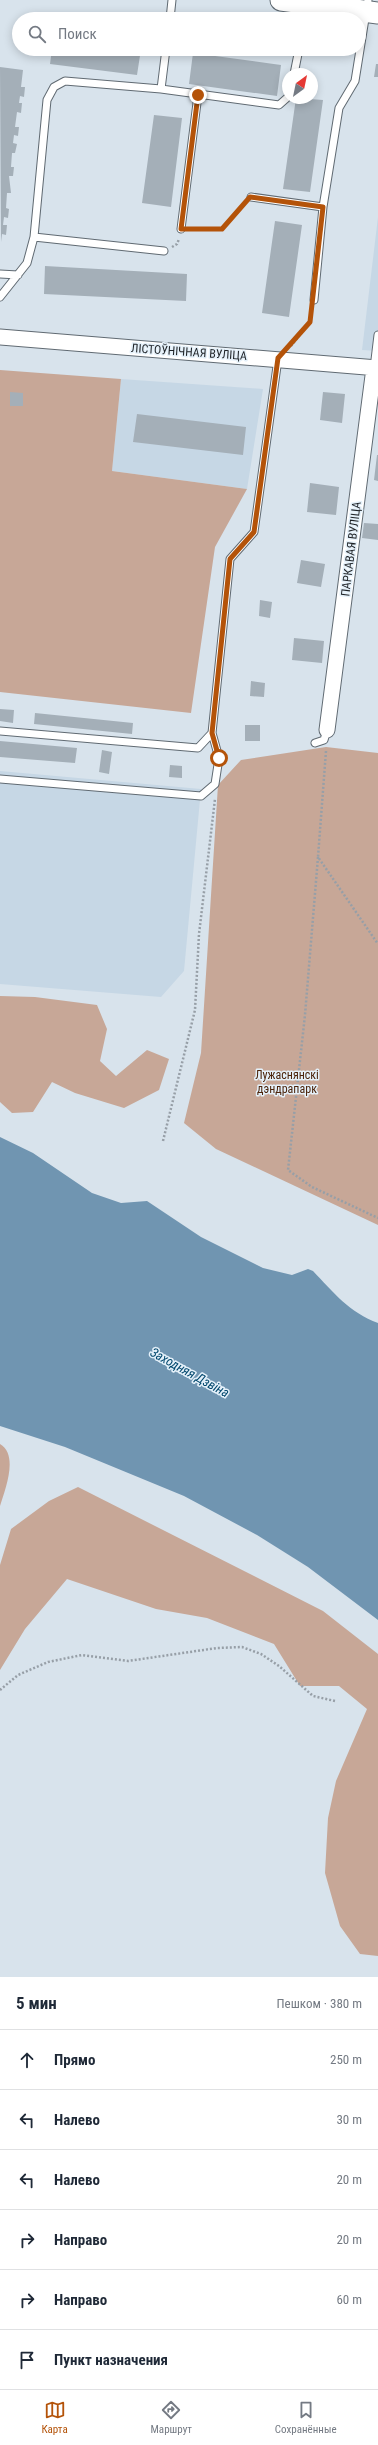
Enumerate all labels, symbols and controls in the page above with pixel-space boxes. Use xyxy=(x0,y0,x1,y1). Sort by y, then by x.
search box xyxy=(12,12,366,56)
icon: search xyxy=(26,23,48,45)
text: Поиск xyxy=(58,25,97,43)
north arrow xyxy=(282,68,318,104)
route end xyxy=(189,86,207,104)
street label: ЛІСТОЎНІЧНАЯ ВУЛІЦА xyxy=(131,340,248,363)
street label: ПАРКАВАЯ ВУЛІЦА xyxy=(338,501,364,597)
route start xyxy=(210,749,228,767)
park label: Лужаснянскі дэндрапарк xyxy=(255,1068,319,1096)
water label: Заходняя Дзвіна xyxy=(148,1345,232,1400)
text: 5 мин xyxy=(16,1993,57,2013)
text: Пешком · 380 m xyxy=(276,1996,362,2011)
icon: ahead xyxy=(16,2049,38,2071)
text: Прямо xyxy=(54,2051,95,2069)
text: 250 m xyxy=(330,2052,362,2067)
icon: left xyxy=(16,2109,38,2131)
text: Налево xyxy=(54,2111,100,2129)
text: 30 m xyxy=(336,2112,362,2127)
icon: left xyxy=(16,2169,38,2191)
text: Налево xyxy=(54,2171,100,2189)
text: 20 m xyxy=(336,2172,362,2187)
icon: right xyxy=(16,2229,38,2251)
text: Направо xyxy=(54,2231,107,2249)
text: 20 m xyxy=(336,2232,362,2247)
icon: right xyxy=(16,2289,38,2311)
text: Направо xyxy=(54,2291,107,2309)
text: 60 m xyxy=(336,2292,362,2307)
icon: arrive xyxy=(16,2349,38,2371)
text: Пункт назначения xyxy=(54,2351,168,2369)
tab: Карта xyxy=(41,2399,68,2436)
tab: Маршрут xyxy=(151,2399,192,2436)
tab: Сохранённые xyxy=(275,2399,337,2436)

